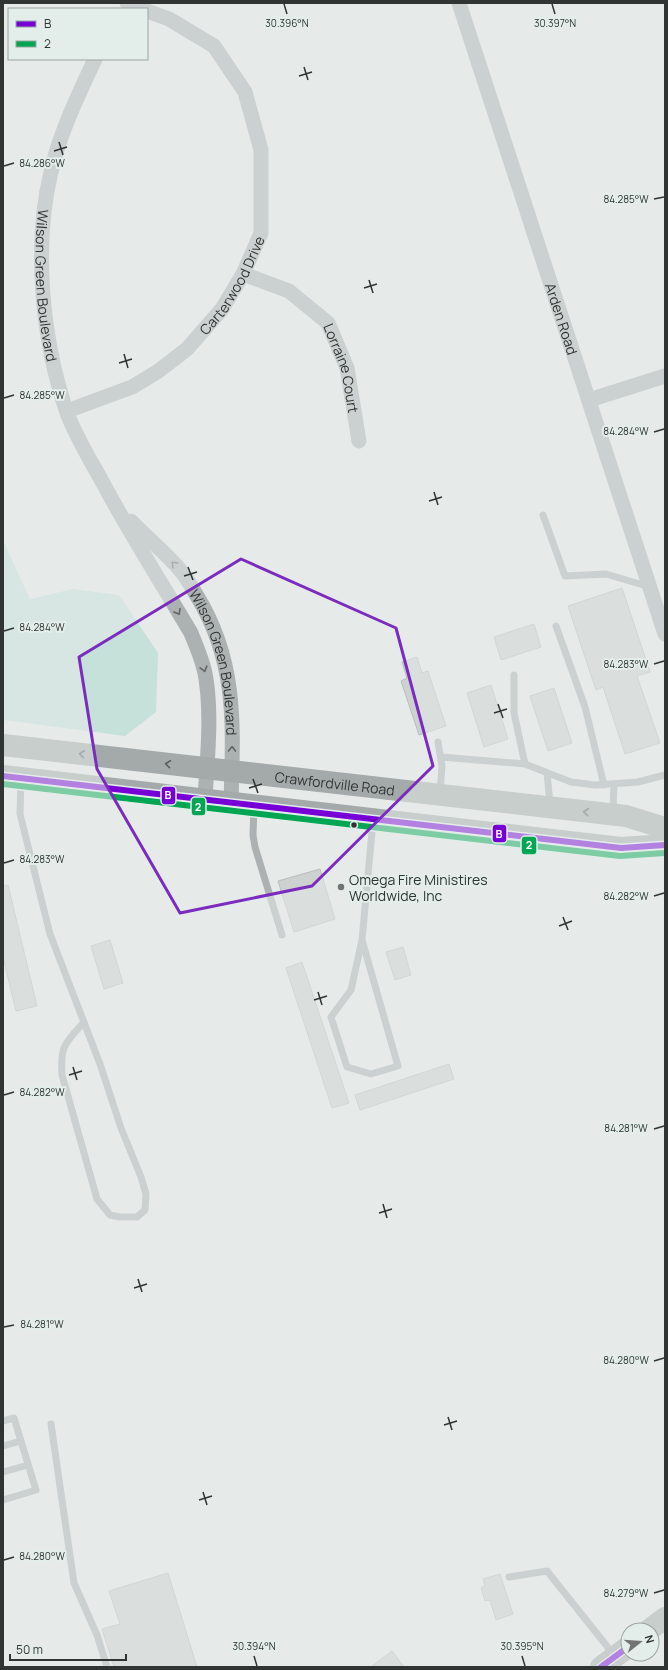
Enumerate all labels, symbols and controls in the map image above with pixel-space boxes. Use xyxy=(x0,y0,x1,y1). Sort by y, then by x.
legend xyxy=(8,8,148,60)
text: B xyxy=(44,15,51,32)
text: 30.396°N xyxy=(265,16,309,30)
text: 30.397°N xyxy=(534,16,576,30)
text: 2 xyxy=(44,35,51,52)
text: 84.286°W xyxy=(19,156,65,170)
text: 84.285°W xyxy=(603,192,649,206)
street label: Wilson Green Boulevard xyxy=(32,209,62,363)
street label: Carterwood Drive xyxy=(195,233,268,338)
street label: Arden Road xyxy=(541,280,583,357)
street label: Lorraine Court xyxy=(320,320,364,414)
text: 84.285°W xyxy=(19,388,65,402)
text: 84.284°W xyxy=(603,424,649,438)
one-way arrow xyxy=(171,561,179,569)
street label: Wilson Green Boulevard xyxy=(185,585,242,736)
one-way arrow xyxy=(174,608,181,615)
text: 84.284°W xyxy=(19,620,65,634)
text: 84.283°W xyxy=(604,657,649,671)
one-way arrow xyxy=(199,666,207,672)
one-way arrow xyxy=(228,746,236,752)
one-way arrow xyxy=(79,750,85,759)
one-way arrow xyxy=(164,760,171,769)
street label: Crawfordville Road xyxy=(274,767,396,799)
line badge: B xyxy=(161,786,176,805)
text: B xyxy=(165,787,172,802)
line badge: 2 xyxy=(191,797,206,816)
text: 2 xyxy=(195,799,201,814)
one-way arrow xyxy=(583,808,589,817)
unlabelled marker xyxy=(349,820,359,830)
line badge: B xyxy=(492,824,507,843)
text: B xyxy=(496,826,503,841)
line badge: 2 xyxy=(521,836,537,855)
text: 2 xyxy=(526,837,532,852)
text: 84.283°W xyxy=(20,852,65,866)
place label: Omega Fire Ministires Worldwide, Inc xyxy=(349,870,488,905)
marker: Omega Fire Ministires Worldwide, Inc xyxy=(336,882,346,892)
text: 84.282°W xyxy=(603,889,649,903)
text: 84.282°W xyxy=(19,1085,65,1099)
text: 84.281°W xyxy=(604,1121,648,1135)
text: 84.281°W xyxy=(20,1317,64,1331)
text: 84.280°W xyxy=(603,1353,649,1367)
text: 84.280°W xyxy=(19,1549,65,1563)
text: 84.279°W xyxy=(604,1586,649,1600)
north arrow xyxy=(620,1622,660,1662)
text: N xyxy=(642,1633,658,1645)
scale bar xyxy=(10,1636,126,1662)
text: 30.394°N xyxy=(232,1639,276,1653)
text: 30.395°N xyxy=(500,1639,544,1653)
text: 50 m xyxy=(16,1641,43,1658)

